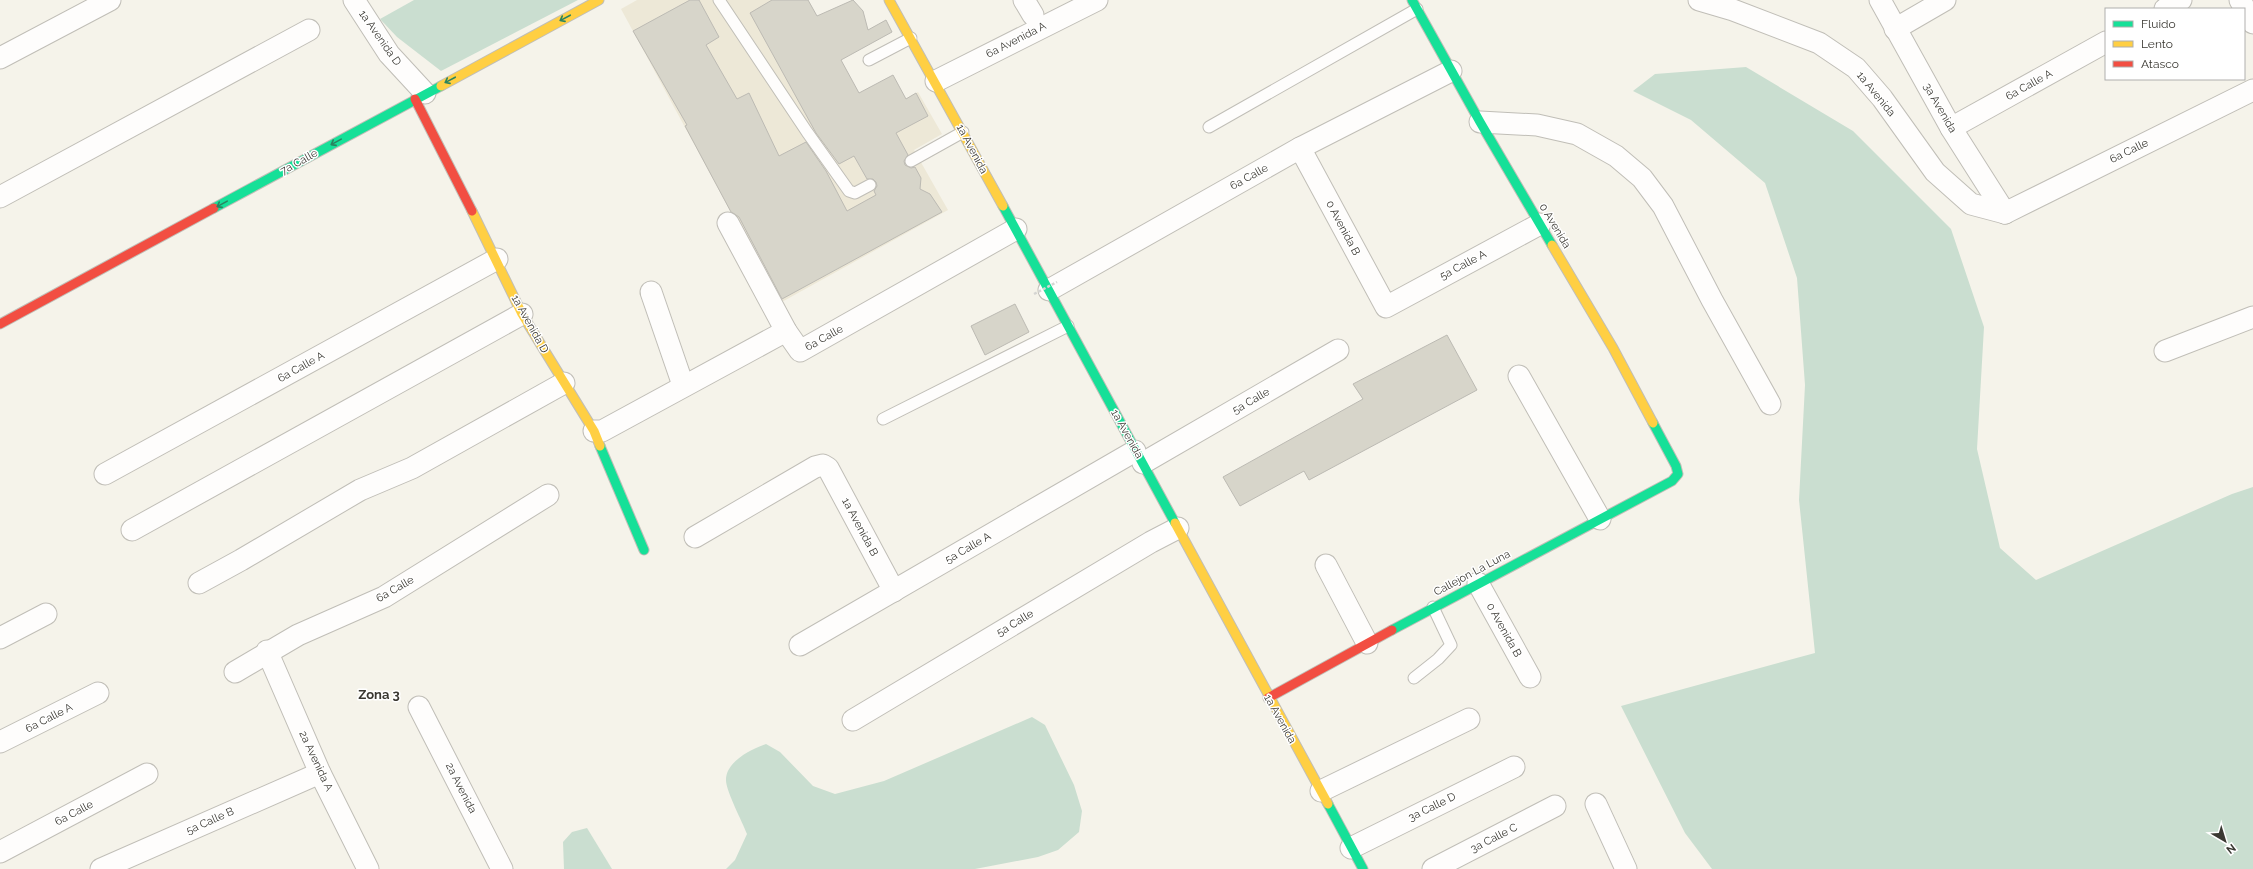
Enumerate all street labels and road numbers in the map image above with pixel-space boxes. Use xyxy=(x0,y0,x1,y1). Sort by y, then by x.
street label: 1a Avenida D xyxy=(356,8,404,68)
street label: 6a Avenida A xyxy=(984,19,1049,61)
street label: 6a Calle A xyxy=(2003,67,2055,103)
street label: 1a Avenida xyxy=(1854,69,1898,119)
street label: 3a Avenida xyxy=(1921,81,1959,135)
street label: 1a Avenida xyxy=(954,122,990,176)
street label: 6a Calle xyxy=(2108,136,2151,166)
street label: 7a Calle xyxy=(278,146,320,178)
street label: 6a Calle xyxy=(1228,161,1271,193)
street label: 0 Avenida B xyxy=(1323,198,1363,258)
street label: 0 Avenida xyxy=(1537,201,1573,251)
street label: 5a Calle A xyxy=(1438,247,1489,283)
street label: 1a Avenida D xyxy=(509,293,551,356)
street label: 6a Calle xyxy=(803,322,846,354)
street label: 6a Calle A xyxy=(275,349,327,385)
street label: 5a Calle xyxy=(1230,385,1272,417)
street label: 1a Avenida xyxy=(1108,407,1146,461)
street label: 1a Avenida B xyxy=(839,496,881,558)
street label: 5a Calle A xyxy=(943,529,994,566)
street label: Callejon La Luna xyxy=(1432,547,1512,599)
street label: 6a Calle xyxy=(374,573,417,605)
street label: 0 Avenida B xyxy=(1484,601,1524,659)
street label: 5a Calle xyxy=(994,607,1036,639)
street label: 1a Avenida xyxy=(1261,692,1299,746)
street label: 6a Calle A xyxy=(23,700,75,735)
street label: 2a Avenida A xyxy=(296,729,336,794)
street label: 2a Avenida xyxy=(443,761,479,815)
street label: 3a Calle D xyxy=(1406,790,1458,824)
street label: 6a Calle xyxy=(53,797,96,828)
street label: 5a Calle B xyxy=(184,805,236,837)
street label: 3a Calle C xyxy=(1468,820,1520,855)

